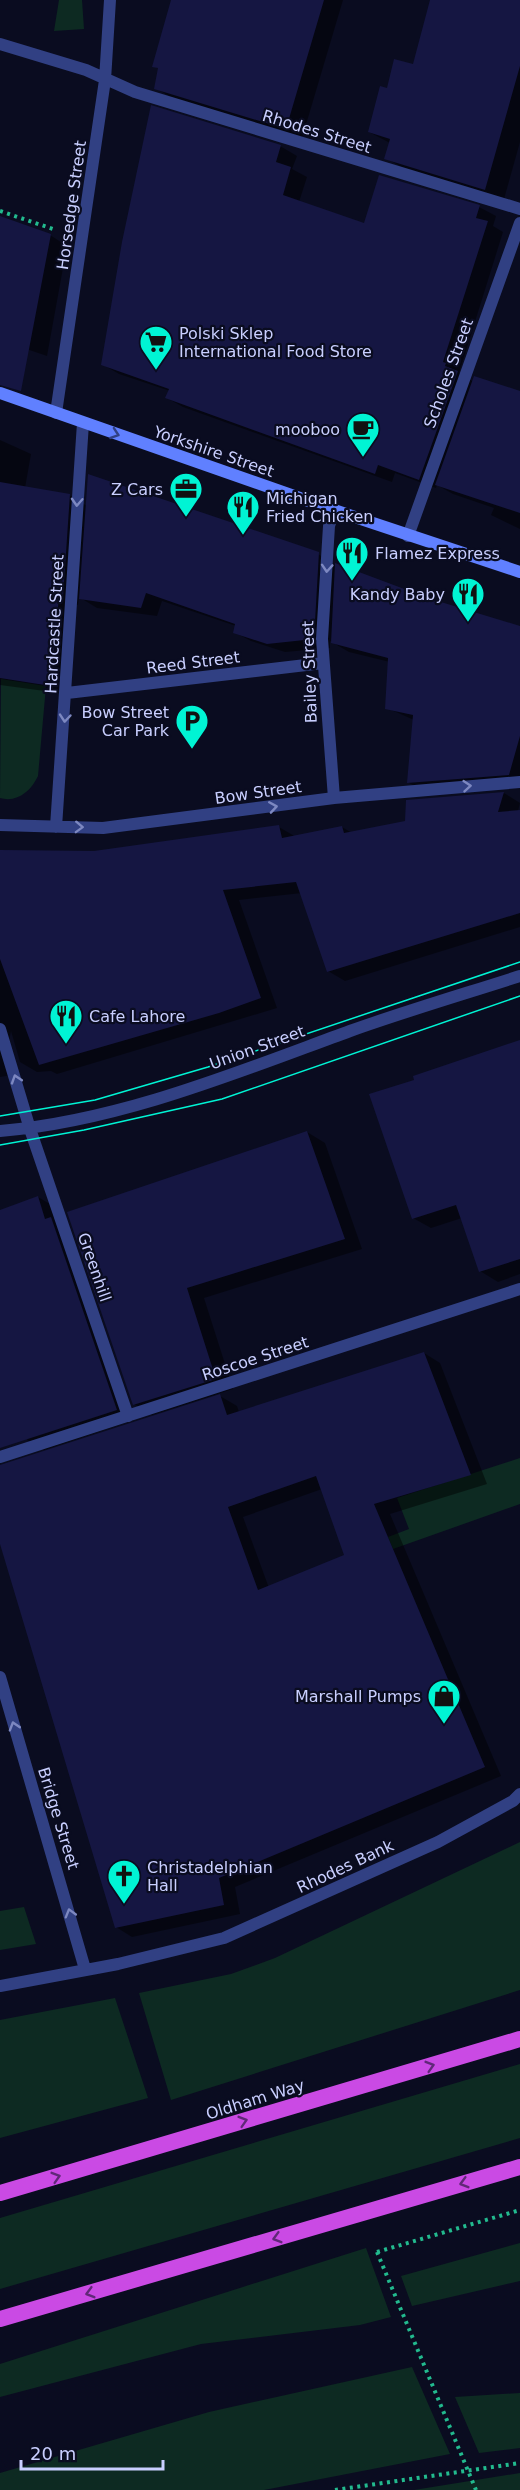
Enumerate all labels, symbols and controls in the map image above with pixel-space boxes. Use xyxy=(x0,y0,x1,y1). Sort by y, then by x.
street label: Rhodes Street xyxy=(260,106,374,157)
street label: Horsedge Street xyxy=(53,139,90,271)
street label: Scholes Street xyxy=(420,316,477,431)
supermarket icon: Polski Sklep International Food Store xyxy=(138,324,174,371)
place label: Polski Sklep International Food Store xyxy=(179,324,372,361)
cafe icon: mooboo xyxy=(345,411,381,458)
place label: mooboo xyxy=(275,420,340,439)
street label: Yorkshire Street xyxy=(150,422,276,481)
one-way arrow xyxy=(109,426,119,439)
office icon: Z Cars xyxy=(168,471,204,518)
place label: Z Cars xyxy=(111,480,163,499)
restaurant icon: Michigan Fried Chicken xyxy=(225,489,261,536)
place label: Michigan Fried Chicken xyxy=(266,489,373,526)
one-way arrow xyxy=(71,497,84,506)
restaurant icon: Flamez Express xyxy=(334,535,370,582)
place label: Flamez Express xyxy=(375,544,500,563)
street label: Hardcastle Street xyxy=(41,554,68,694)
one-way arrow xyxy=(321,564,334,573)
restaurant icon: Kandy Baby xyxy=(450,576,486,623)
place label: Kandy Baby xyxy=(350,585,445,604)
street label: Bailey Street xyxy=(298,620,321,724)
street label: Reed Street xyxy=(145,647,241,678)
place label: Bow Street Car Park xyxy=(81,703,170,740)
parking icon: Bow Street Car Park xyxy=(174,703,210,750)
one-way arrow xyxy=(59,713,72,722)
street label: Bow Street xyxy=(213,777,303,808)
one-way arrow xyxy=(462,780,471,793)
one-way arrow xyxy=(268,801,278,814)
one-way arrow xyxy=(75,821,84,834)
restaurant icon: Cafe Lahore xyxy=(48,998,84,1045)
place label: Cafe Lahore xyxy=(89,1007,185,1026)
street label: Union Street xyxy=(207,1021,307,1073)
one-way arrow xyxy=(11,1074,23,1085)
street label: Greenhill xyxy=(74,1230,115,1304)
street label: Roscoe Street xyxy=(200,1332,311,1385)
shop icon: Marshall Pumps xyxy=(426,1678,462,1725)
place label: Marshall Pumps xyxy=(295,1687,421,1706)
one-way arrow xyxy=(9,1721,21,1732)
street label: Bridge Street xyxy=(34,1765,83,1872)
street label: Rhodes Bank xyxy=(294,1835,397,1897)
church icon: Christadelphian Hall xyxy=(106,1858,142,1905)
place label: Christadelphian Hall xyxy=(147,1858,273,1895)
one-way arrow xyxy=(65,1908,77,1919)
one-way arrow xyxy=(424,2060,435,2073)
street label: Oldham Way xyxy=(204,2075,307,2123)
one-way arrow xyxy=(237,2116,248,2128)
one-way arrow xyxy=(50,2172,61,2184)
one-way arrow xyxy=(459,2176,470,2188)
one-way arrow xyxy=(272,2231,283,2243)
one-way arrow xyxy=(85,2286,96,2298)
scale bar xyxy=(21,2433,164,2471)
text: 20 m xyxy=(30,2443,76,2464)

